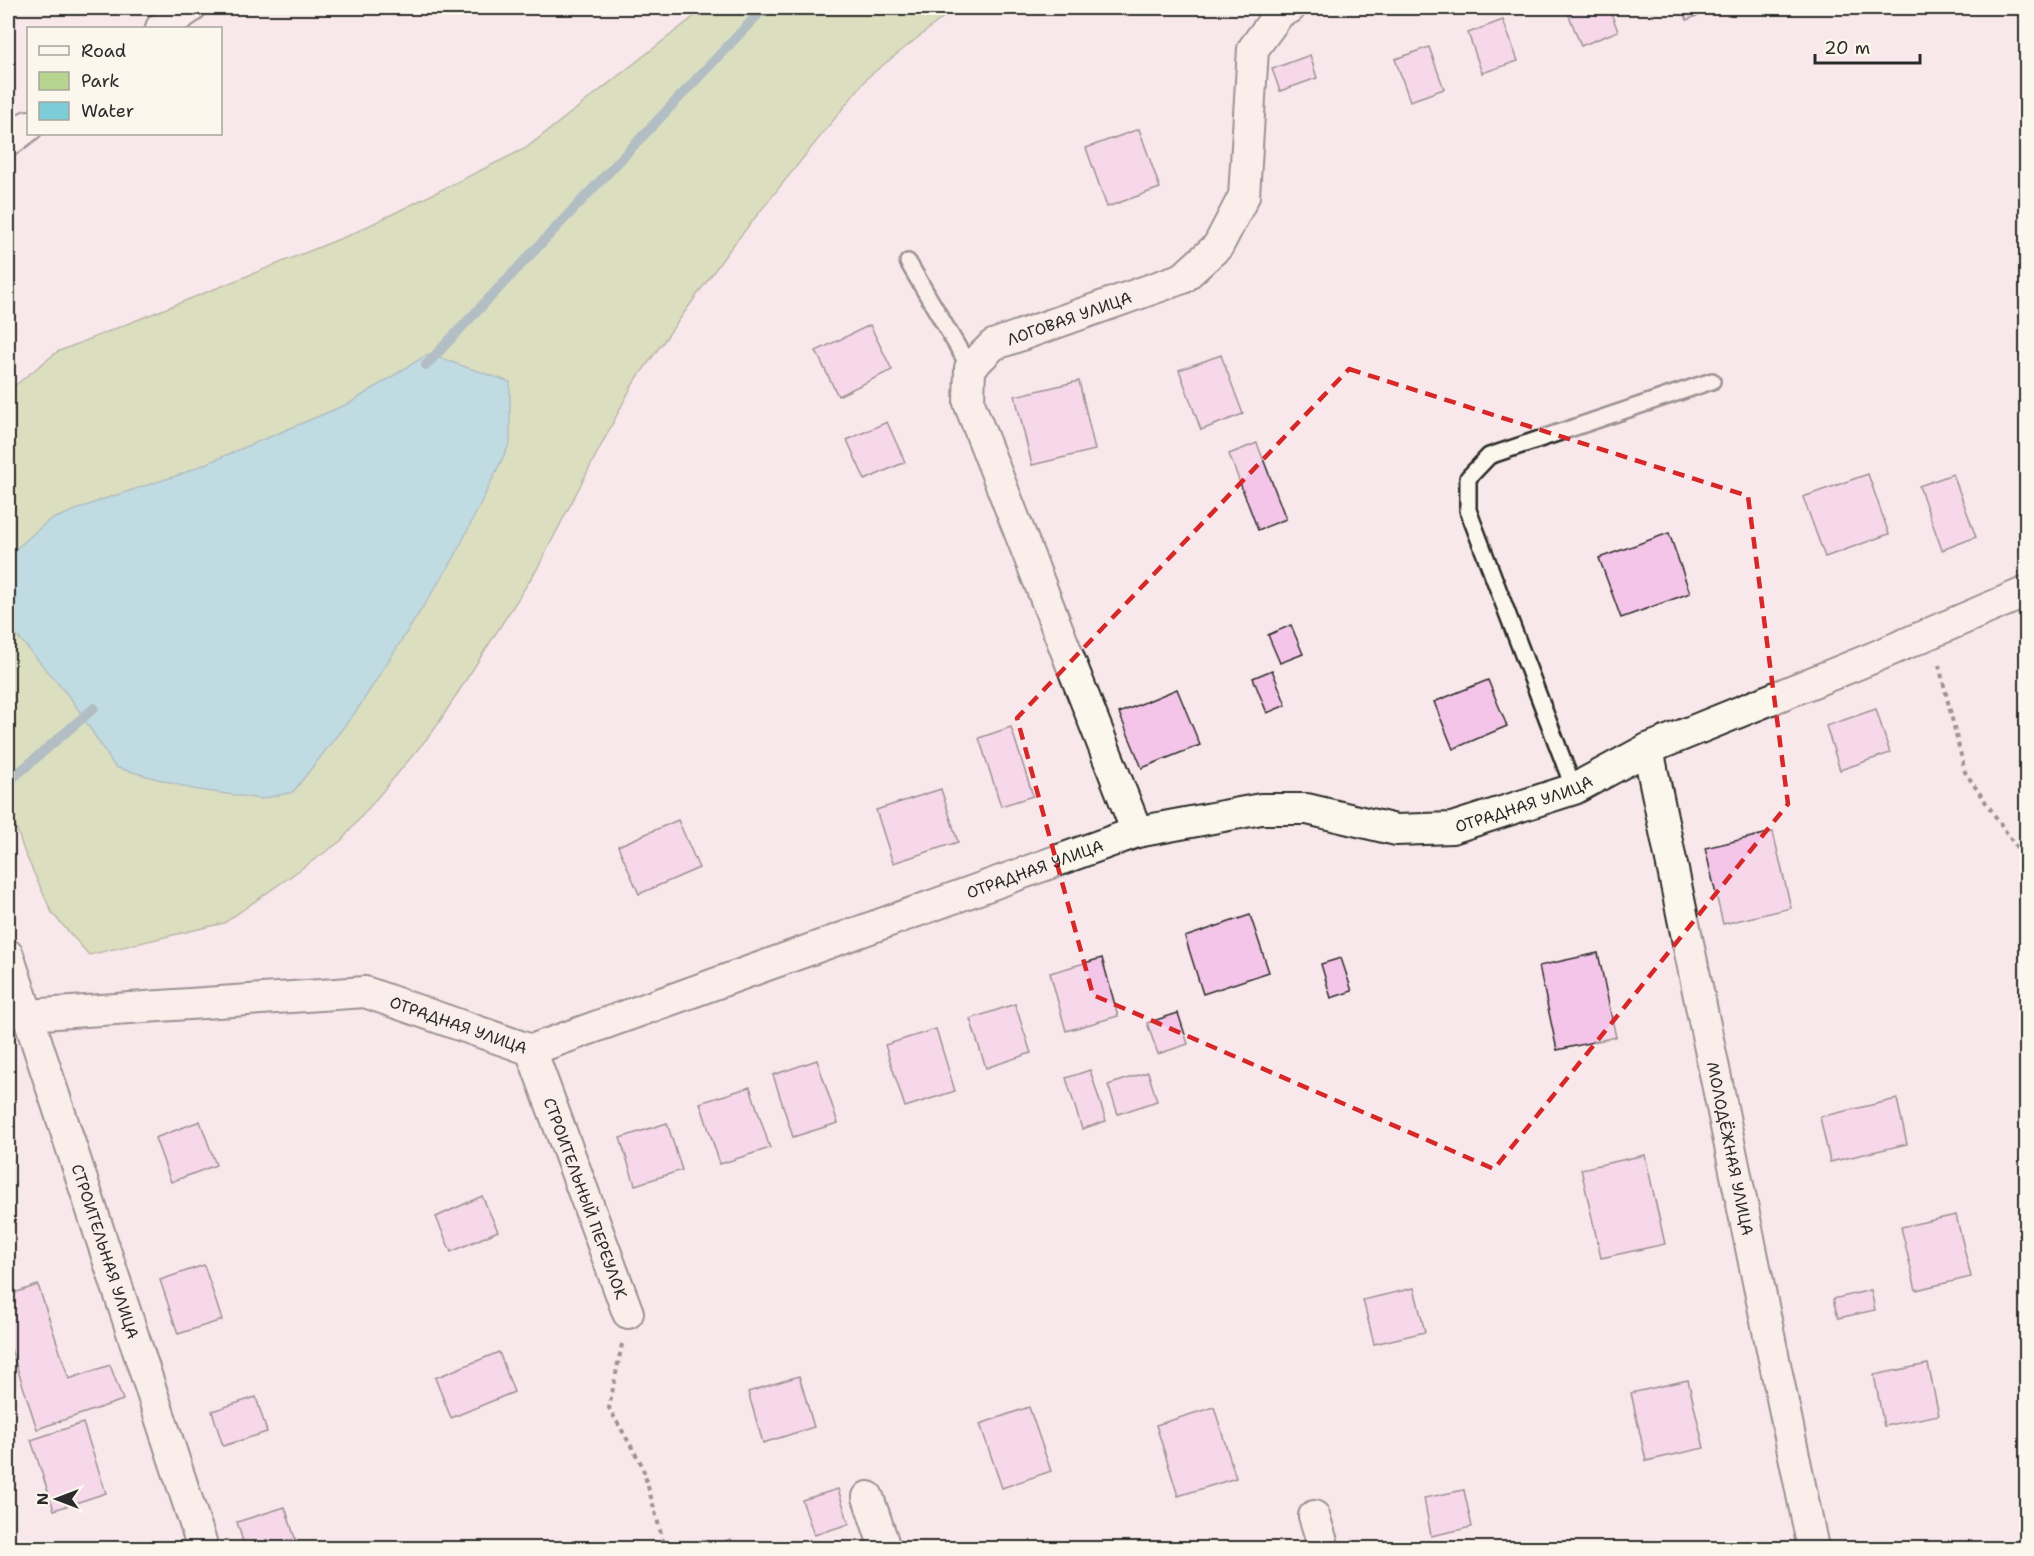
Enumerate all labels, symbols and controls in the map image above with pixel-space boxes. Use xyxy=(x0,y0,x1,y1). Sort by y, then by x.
legend xyxy=(27,27,222,135)
scale bar xyxy=(1815,27,1920,65)
text: 20 m xyxy=(1824,36,1870,60)
text: Road xyxy=(81,39,126,63)
text: Park xyxy=(81,69,120,93)
text: Water xyxy=(81,99,134,123)
street label: ЛОГОВАЯ УЛИЦА xyxy=(1004,286,1135,350)
street label: ОТРАДНАЯ УЛИЦА xyxy=(1452,770,1596,837)
street label: ОТРАДНАЯ УЛИЦА xyxy=(963,834,1106,903)
street label: ОТРАДНАЯ УЛИЦА xyxy=(387,991,530,1058)
street label: МОЛОДЁЖНАЯ УЛИЦА xyxy=(1702,1060,1759,1237)
street label: СТРОИТЕЛЬНЫЙ ПЕРЕУЛОК xyxy=(539,1095,633,1303)
street label: СТРОИТЕЛЬНАЯ УЛИЦА xyxy=(67,1161,144,1342)
north arrow xyxy=(27,1469,87,1529)
text: N xyxy=(32,1493,53,1505)

